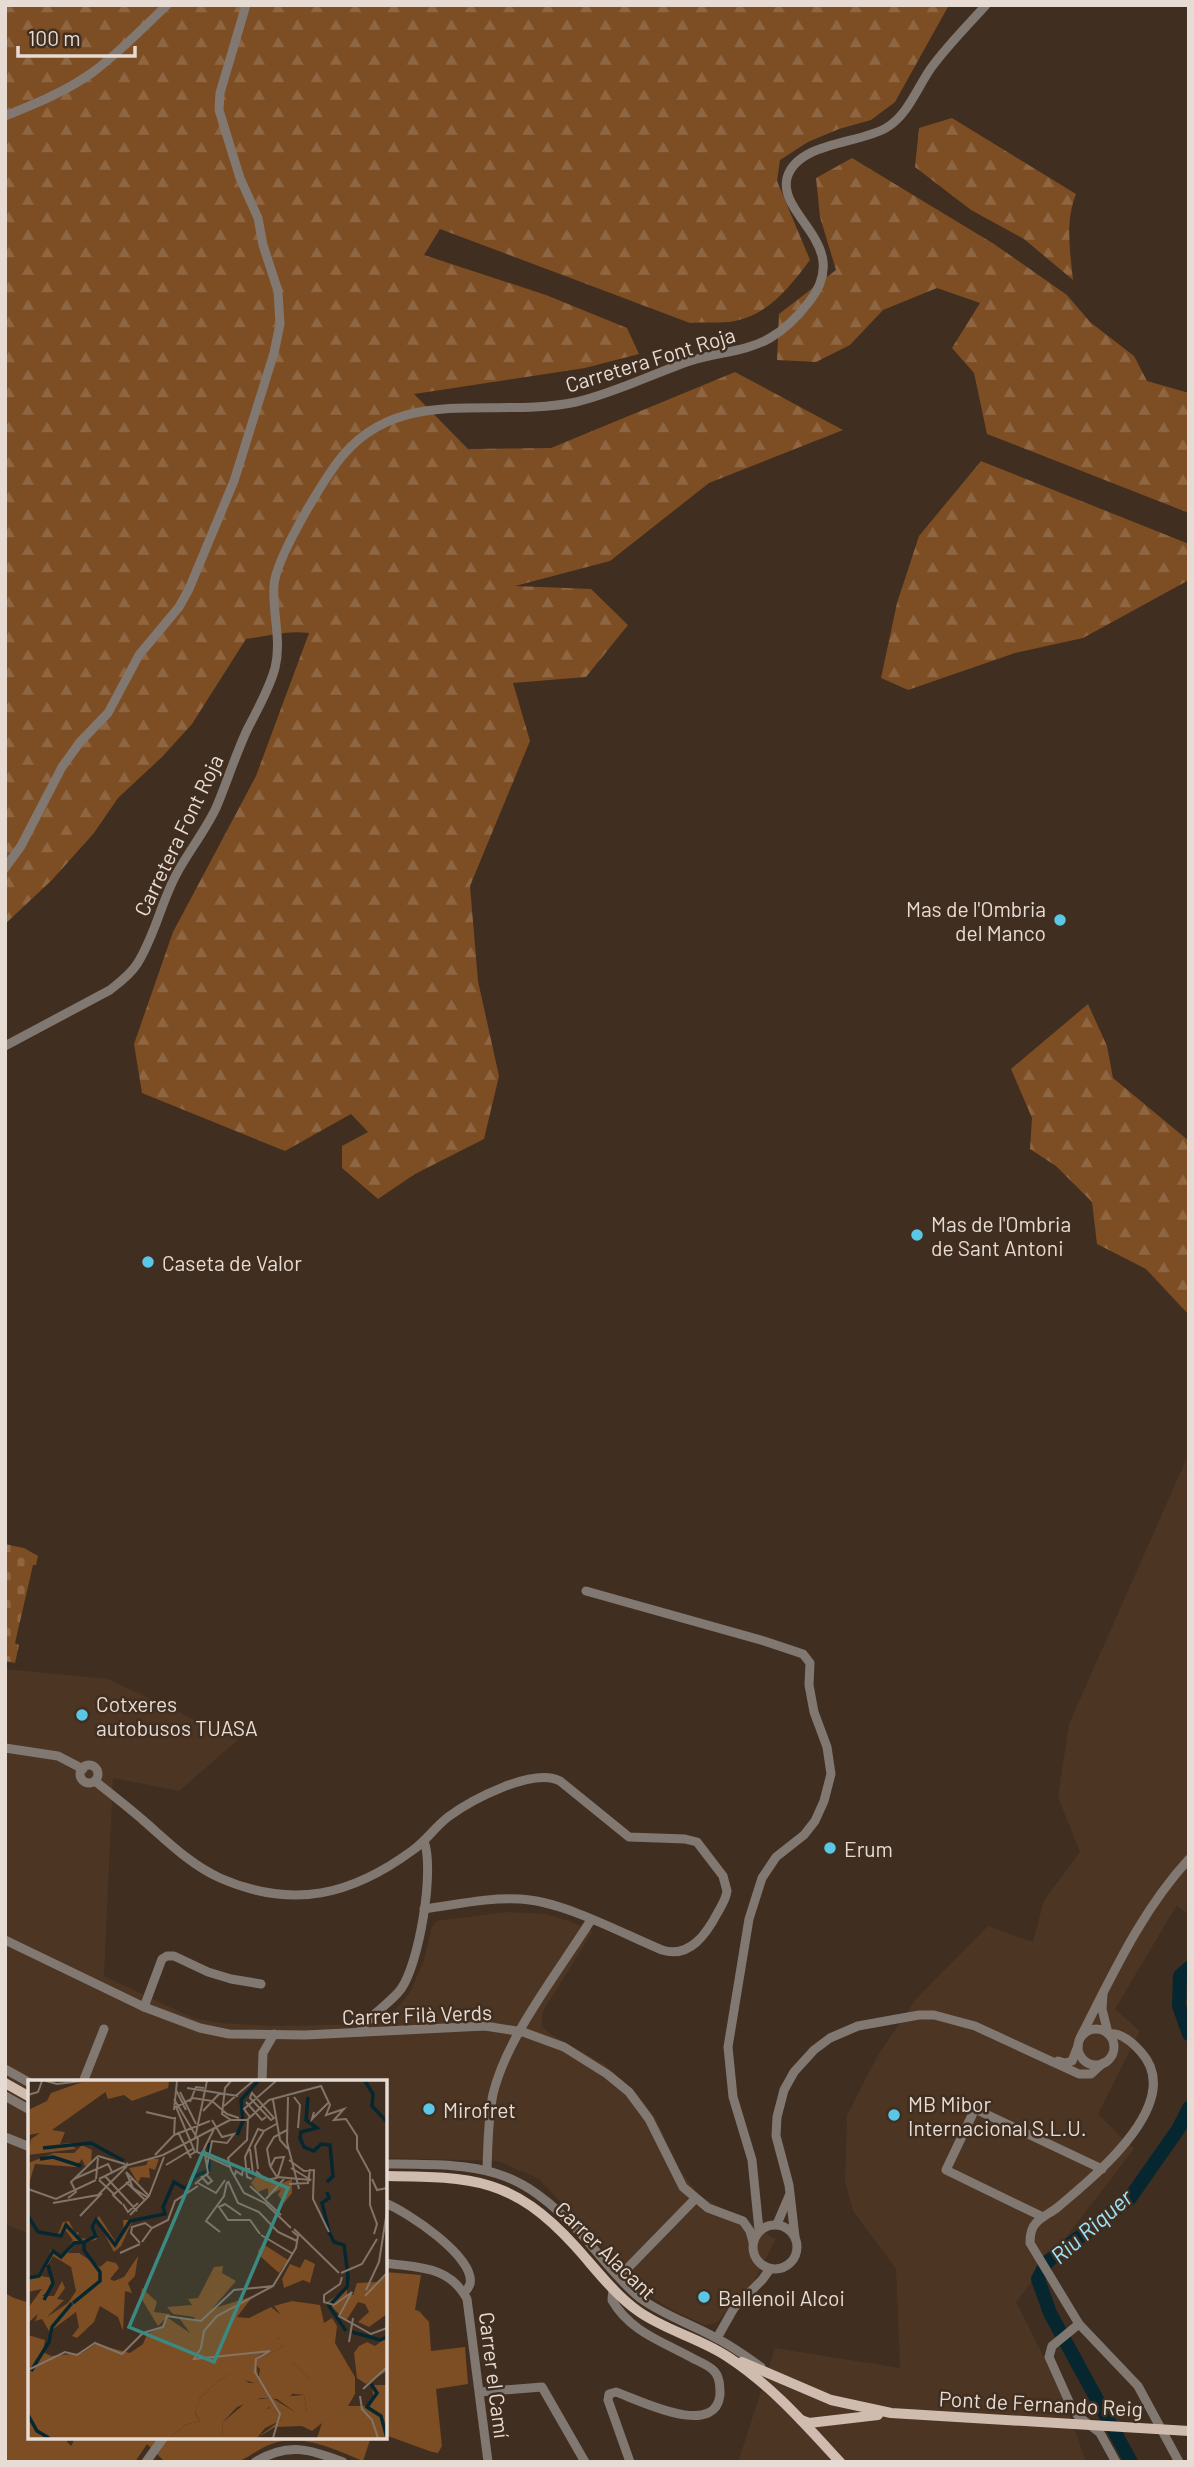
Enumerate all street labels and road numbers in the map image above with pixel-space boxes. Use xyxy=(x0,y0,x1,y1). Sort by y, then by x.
street label: Carretera Font Roja xyxy=(562,321,738,397)
street label: Carretera Font Roja xyxy=(128,750,228,920)
street label: Carrer Filà Verds xyxy=(342,1999,492,2029)
street label: Carrer Alacant xyxy=(550,2196,662,2304)
street label: Carrer el Camí xyxy=(475,2310,515,2440)
street label: Pont de Fernando Reig xyxy=(938,2385,1144,2421)

